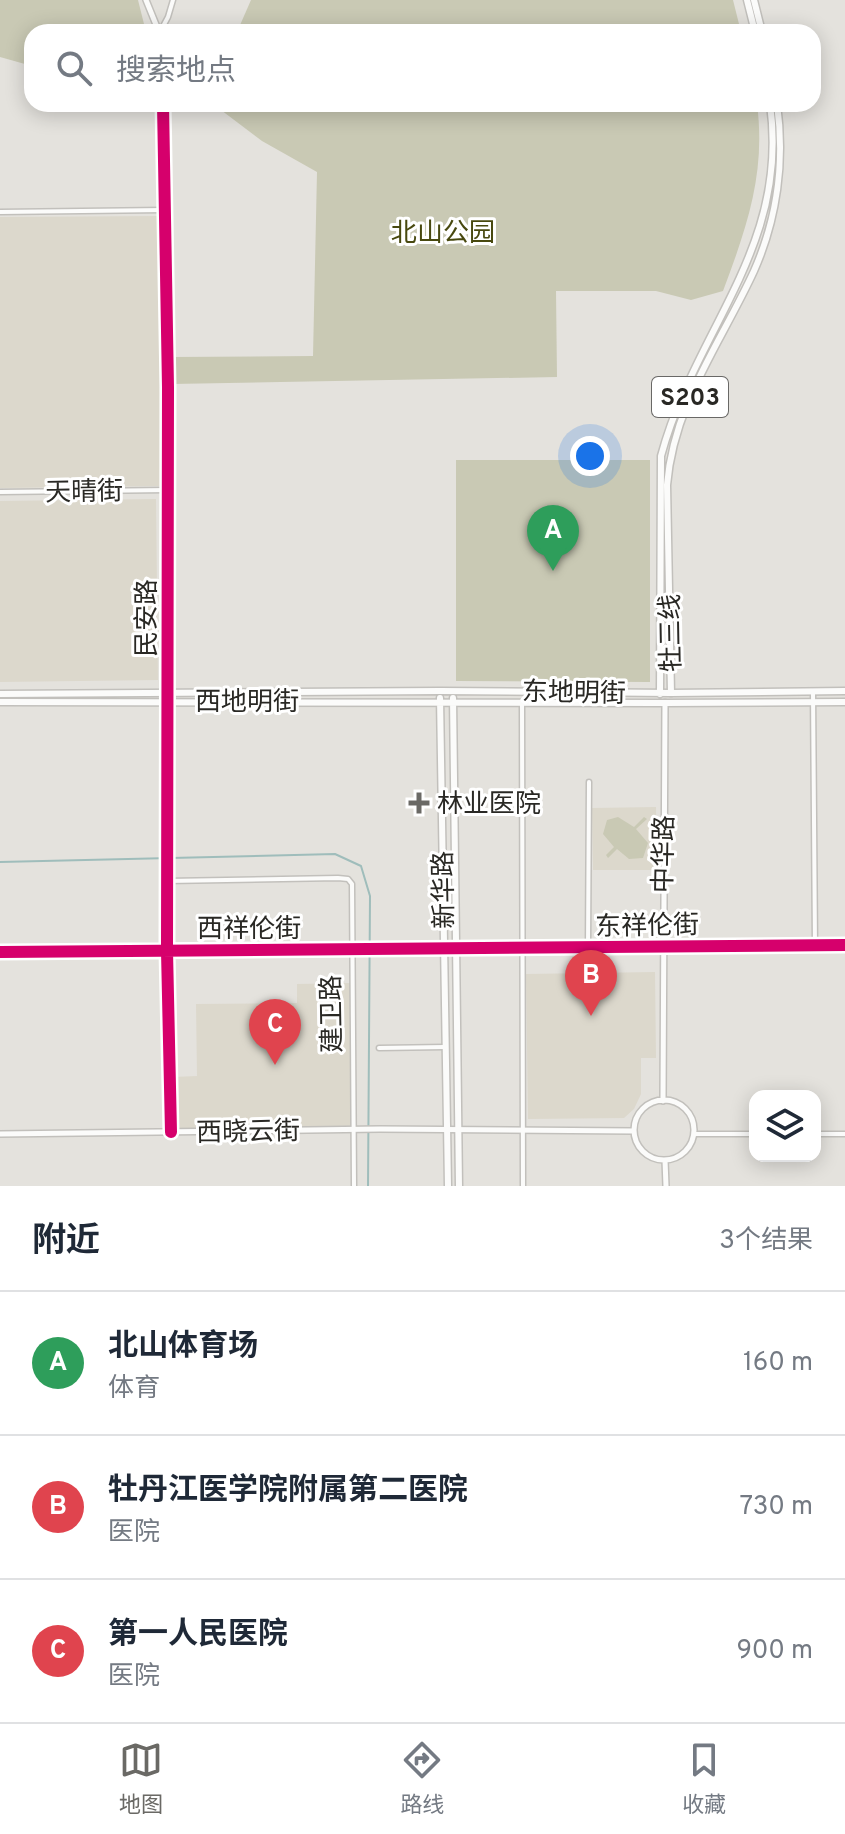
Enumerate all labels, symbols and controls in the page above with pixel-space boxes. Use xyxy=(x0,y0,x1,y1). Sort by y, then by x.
search box xyxy=(24,24,821,112)
icon: search xyxy=(52,46,96,90)
text: 搜索地点 xyxy=(116,54,236,91)
park label: 北山公园 xyxy=(391,218,495,251)
road number: S203 xyxy=(652,377,728,417)
your location xyxy=(570,436,610,476)
street label: 天晴街 xyxy=(45,476,123,511)
pin: A xyxy=(527,505,579,571)
street label: 民安路 xyxy=(132,579,165,657)
street label: 牡三线 xyxy=(655,594,690,672)
street label: 东地明街 xyxy=(522,677,626,712)
street label: 西地明街 xyxy=(195,687,299,720)
place label: 林业医院 xyxy=(437,789,541,822)
marker: 林业医院 xyxy=(408,792,430,814)
street label: 中华路 xyxy=(648,815,683,893)
street label: 新华路 xyxy=(428,851,463,929)
street label: 东祥伦街 xyxy=(595,910,699,945)
street label: 西祥伦街 xyxy=(197,914,301,947)
pin: B xyxy=(565,950,617,1016)
street label: 建卫路 xyxy=(316,975,351,1053)
pin: C xyxy=(249,999,301,1065)
map controls xyxy=(749,1090,821,1162)
button: layers xyxy=(749,1090,821,1162)
street label: 西晓云街 xyxy=(196,1116,300,1151)
text: 附近 xyxy=(32,1221,100,1264)
text: 3个结果 xyxy=(719,1225,813,1258)
text: 北山体育场 xyxy=(108,1329,258,1366)
text: A xyxy=(49,1347,67,1380)
text: 160 m xyxy=(743,1347,813,1380)
text: 体育 xyxy=(108,1373,160,1406)
text: 牡丹江医学院附属第二医院 xyxy=(108,1473,468,1510)
text: B xyxy=(49,1491,67,1524)
text: 730 m xyxy=(740,1491,813,1524)
text: 医院 xyxy=(108,1517,160,1550)
text: 第一人民医院 xyxy=(108,1617,288,1654)
text: C xyxy=(50,1635,66,1668)
text: 900 m xyxy=(736,1635,813,1668)
text: 医院 xyxy=(108,1661,160,1694)
tab: 地图 xyxy=(119,1738,163,1820)
tab: 路线 xyxy=(400,1738,444,1820)
tab: 收藏 xyxy=(682,1738,726,1820)

